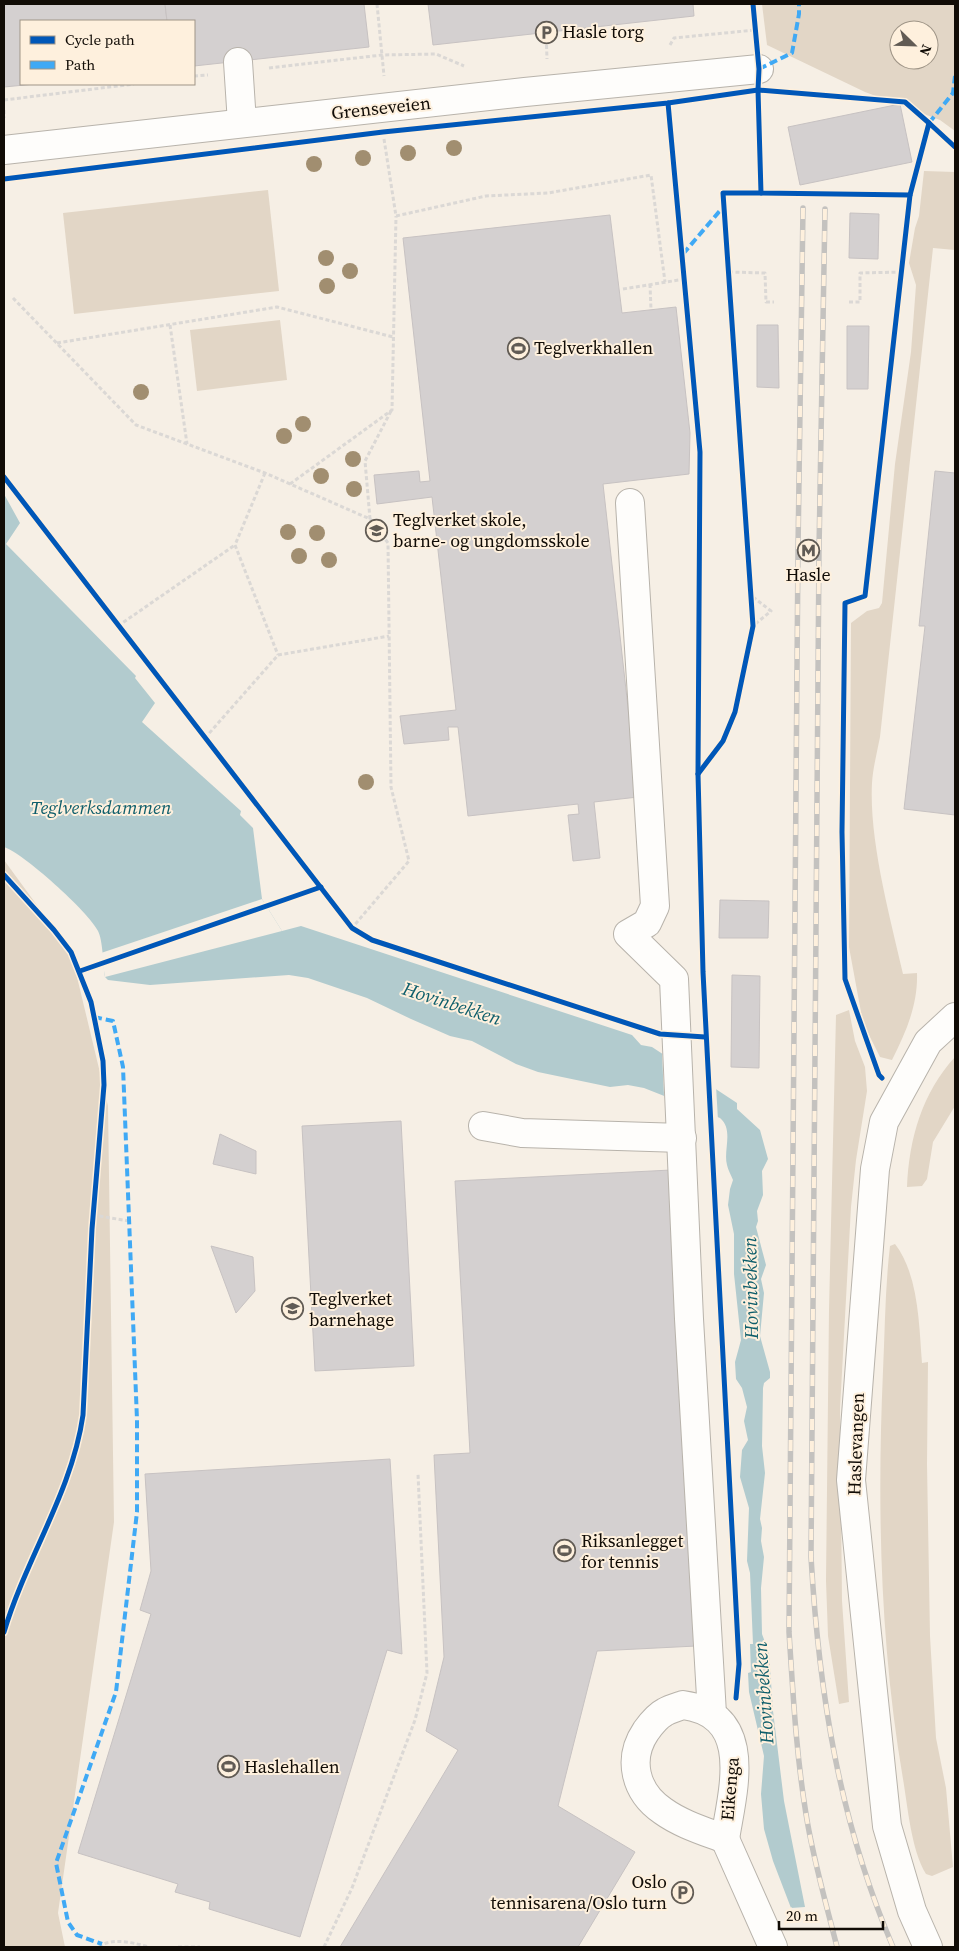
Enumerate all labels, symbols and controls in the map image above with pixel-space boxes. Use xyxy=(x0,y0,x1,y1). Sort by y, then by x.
place label: Hasle torg xyxy=(562,19,644,44)
legend xyxy=(20,20,195,85)
parking icon: Hasle torg xyxy=(534,20,558,44)
north arrow xyxy=(889,20,939,70)
text: Cycle path xyxy=(65,29,135,50)
text: N xyxy=(915,41,937,59)
text: Path xyxy=(65,54,95,75)
street label: Grenseveien xyxy=(330,90,432,125)
place label: Teglverkhallen xyxy=(534,335,653,360)
sports icon: Teglverkhallen xyxy=(506,336,530,360)
place label: Teglverket skole, barne- og ungdomsskole xyxy=(393,507,590,553)
school or university icon: Teglverket skole, barne- og ungdomsskole xyxy=(365,518,389,542)
metro station icon: Hasle xyxy=(796,538,820,562)
place label: Hasle xyxy=(785,562,831,587)
water label: Teglverksdammen xyxy=(31,794,172,820)
water label: Hovinbekken xyxy=(398,975,505,1031)
water label: Hovinbekken xyxy=(736,1236,764,1340)
place label: Teglverket barnehage xyxy=(309,1286,394,1332)
school or university icon: Teglverket barnehage xyxy=(281,1297,305,1321)
street label: Haslevangen xyxy=(841,1392,870,1496)
place label: Riksanlegget for tennis xyxy=(581,1528,684,1574)
sports icon: Riksanlegget for tennis xyxy=(553,1539,577,1563)
water label: Hovinbekken xyxy=(746,1641,780,1746)
place label: Haslehallen xyxy=(244,1754,340,1779)
sports icon: Haslehallen xyxy=(216,1755,240,1779)
street label: Eikenga xyxy=(714,1755,745,1822)
place label: Oslo tennisarena/Oslo turn xyxy=(491,1869,667,1915)
parking icon: Oslo tennisarena/Oslo turn xyxy=(671,1880,695,1904)
scale bar xyxy=(779,1898,883,1930)
text: 20 m xyxy=(786,1905,818,1926)

